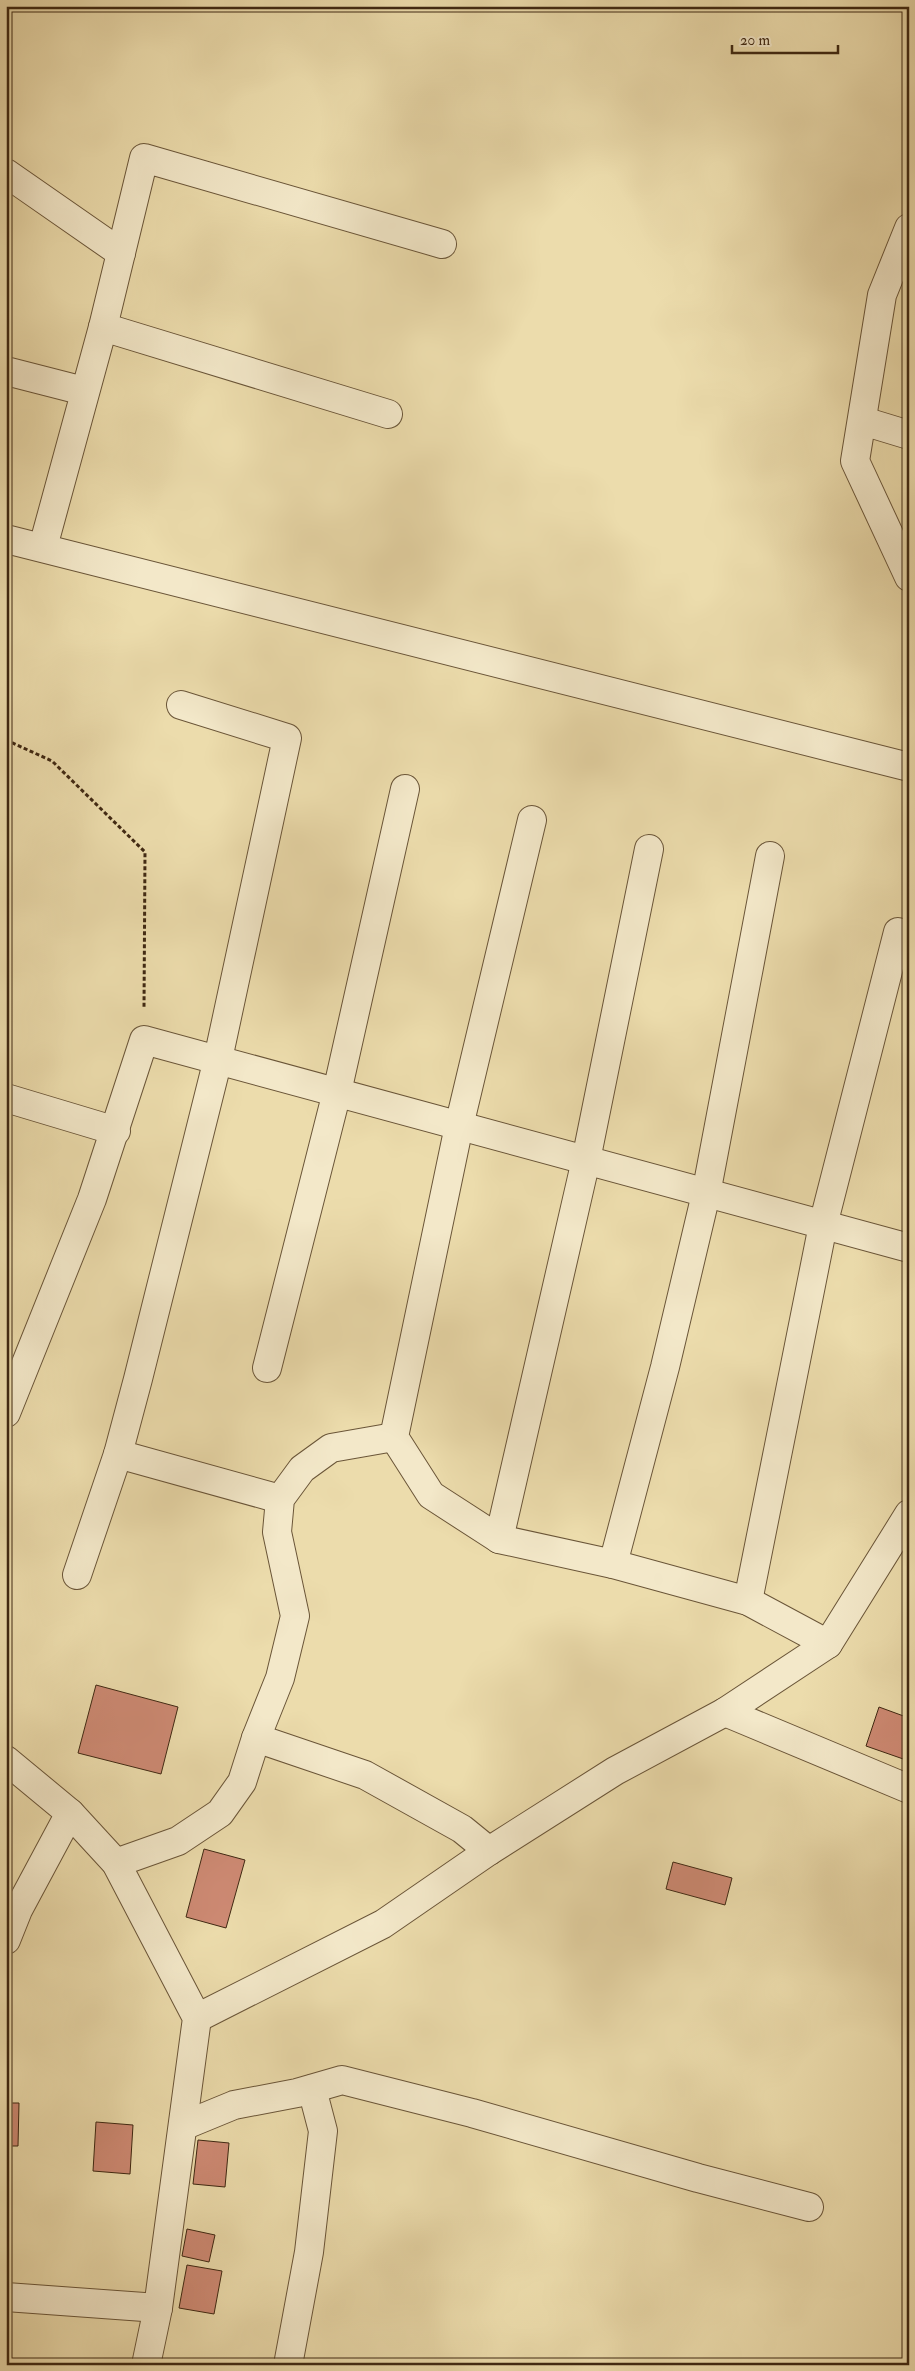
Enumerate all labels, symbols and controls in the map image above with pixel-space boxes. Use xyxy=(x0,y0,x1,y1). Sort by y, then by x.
scale bar xyxy=(732,22,839,54)
text: 20 m xyxy=(740,31,770,50)

